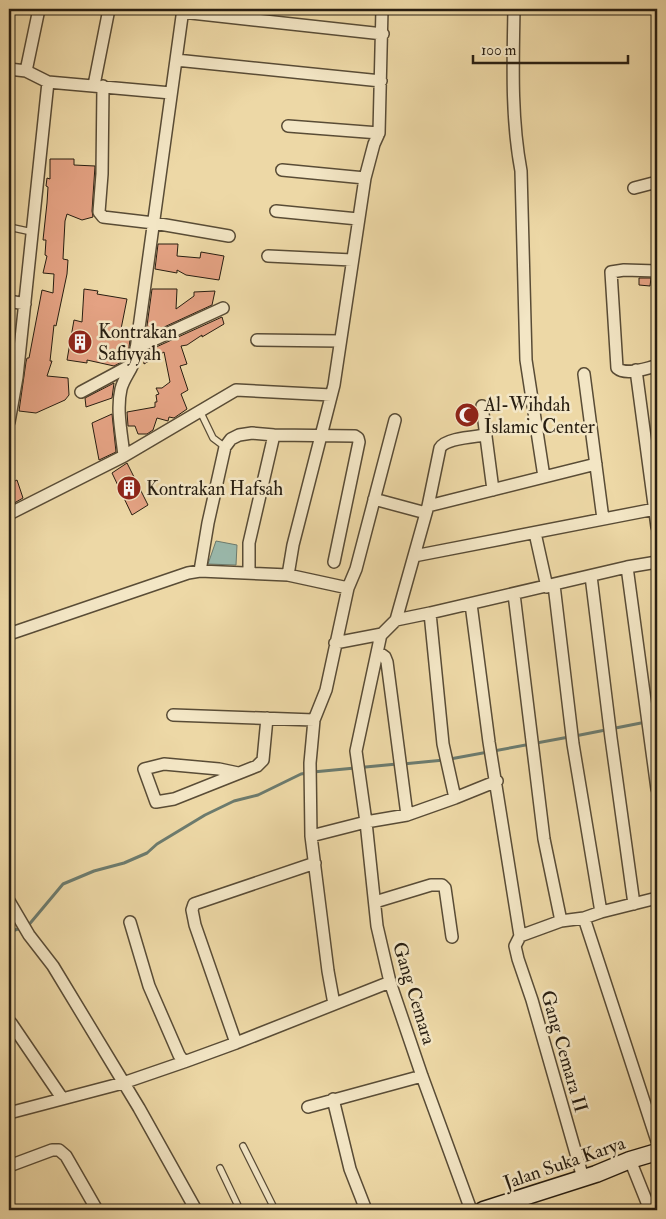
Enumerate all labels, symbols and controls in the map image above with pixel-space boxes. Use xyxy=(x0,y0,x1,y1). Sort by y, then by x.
scale bar xyxy=(473,32,628,64)
text: 100 m xyxy=(481,41,517,60)
place label: Kontrakan Safiyyah xyxy=(98,320,178,366)
building icon: Kontrakan Safiyyah xyxy=(67,329,93,355)
place label: Al-Wihdah Islamic Center xyxy=(483,393,595,439)
mosque icon: Al-Wihdah Islamic Center xyxy=(454,402,480,428)
building icon: Kontrakan Hafsah xyxy=(116,475,142,501)
place label: Kontrakan Hafsah xyxy=(146,477,283,501)
street label: Gang Cemara xyxy=(387,939,441,1048)
street label: Gang Cemara II xyxy=(535,988,593,1115)
street label: Jalan Suka Karya xyxy=(499,1131,628,1195)

